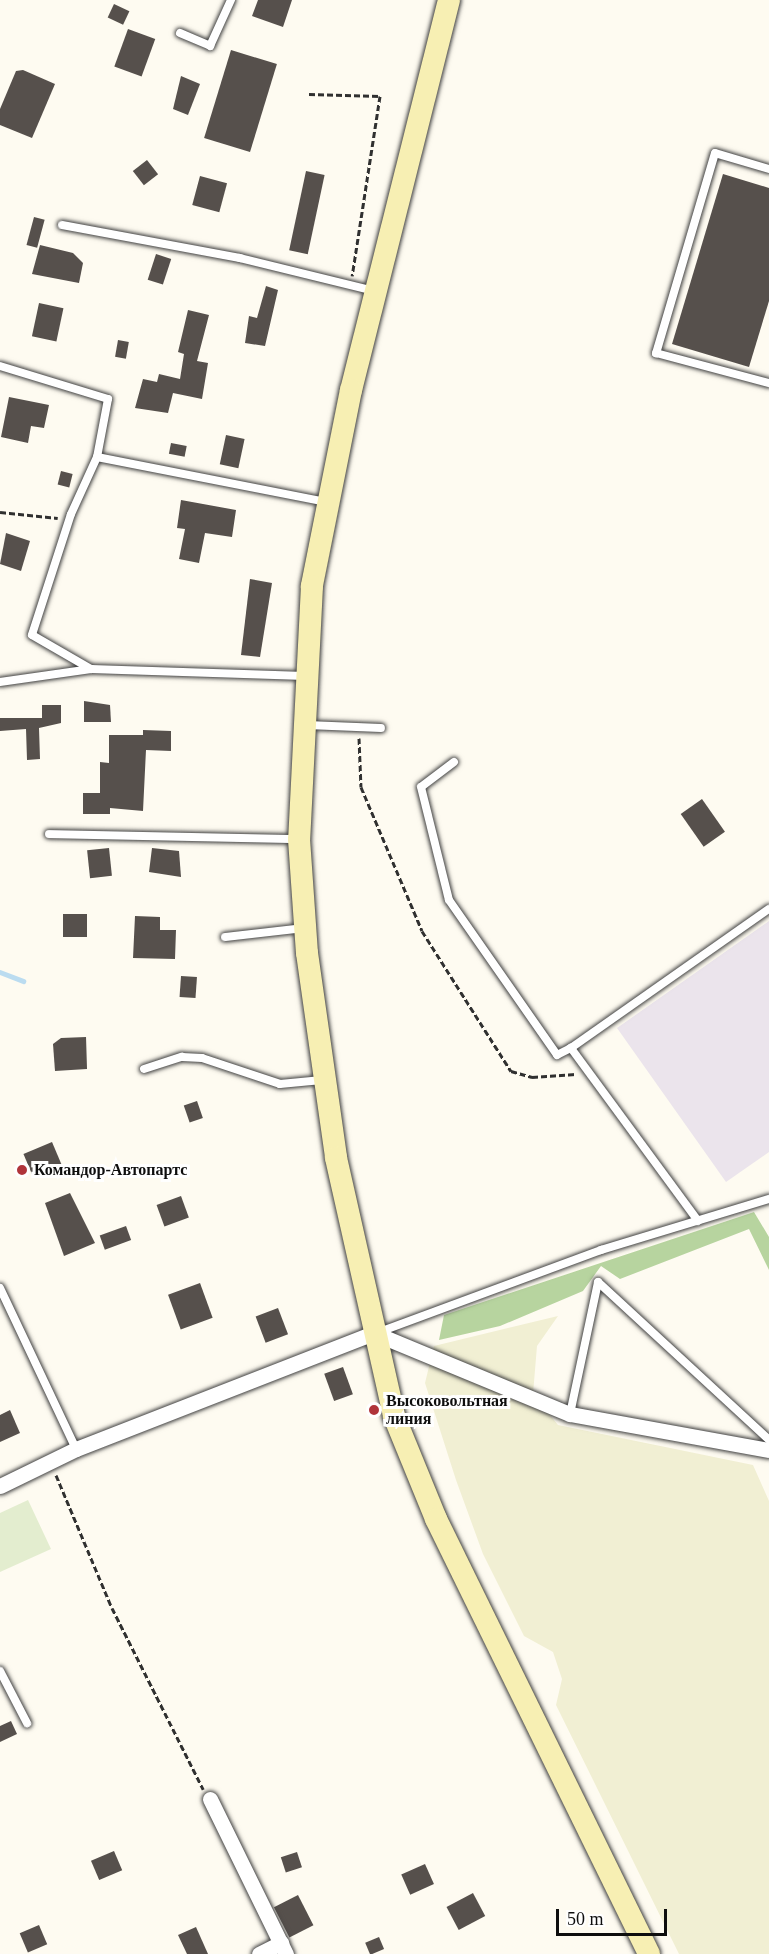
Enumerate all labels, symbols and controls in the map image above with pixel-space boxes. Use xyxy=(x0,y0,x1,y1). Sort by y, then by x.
place label: Командор-Автопартс xyxy=(34,1160,187,1180)
marker: Командор-Автопартс xyxy=(15,1163,29,1177)
place label: Высоковольтная линия xyxy=(386,1391,508,1429)
marker: Высоковольтная линия xyxy=(367,1403,381,1417)
scale bar xyxy=(559,1897,670,1935)
text: 50 m xyxy=(567,1909,604,1929)

